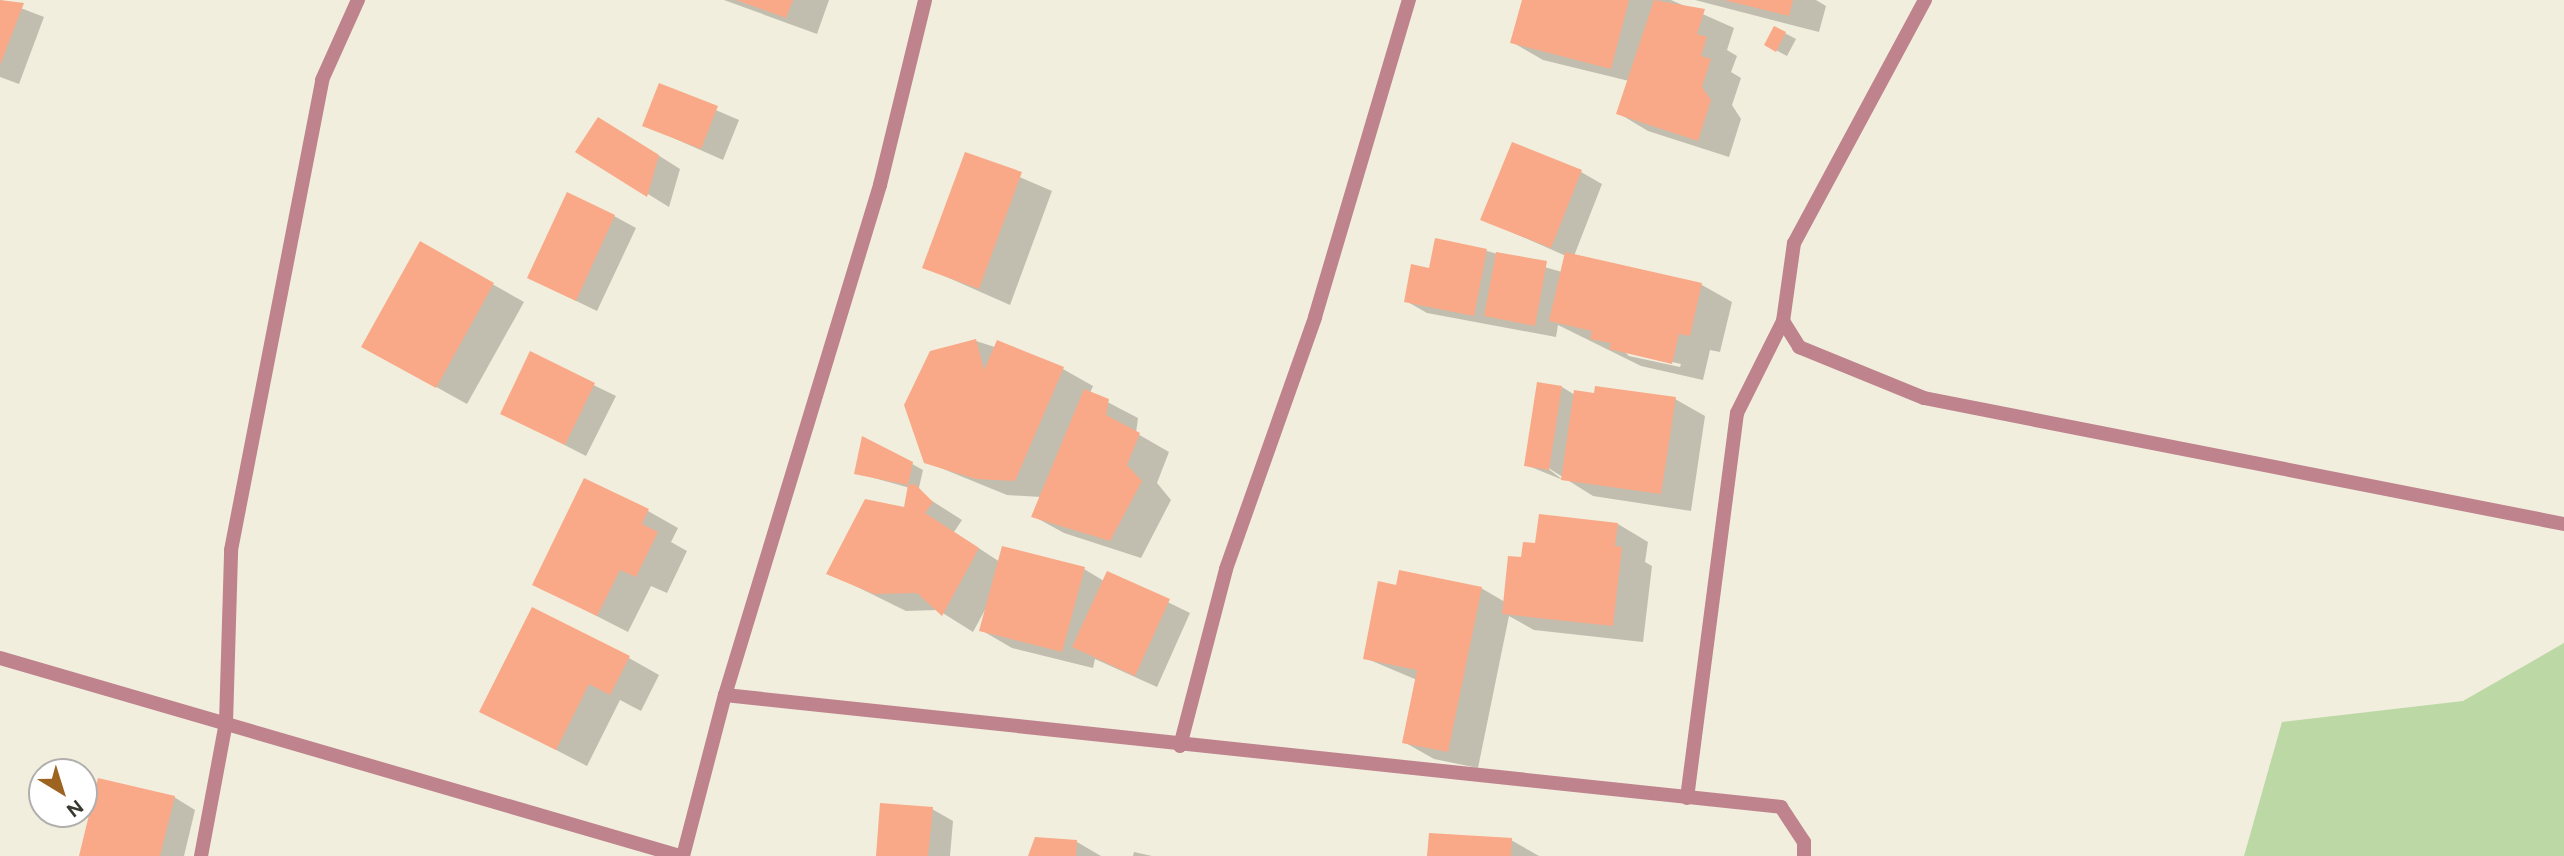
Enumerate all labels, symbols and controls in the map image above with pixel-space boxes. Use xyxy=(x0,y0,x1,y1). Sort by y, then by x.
north arrow xyxy=(28,758,98,828)
text: N xyxy=(62,795,88,822)

